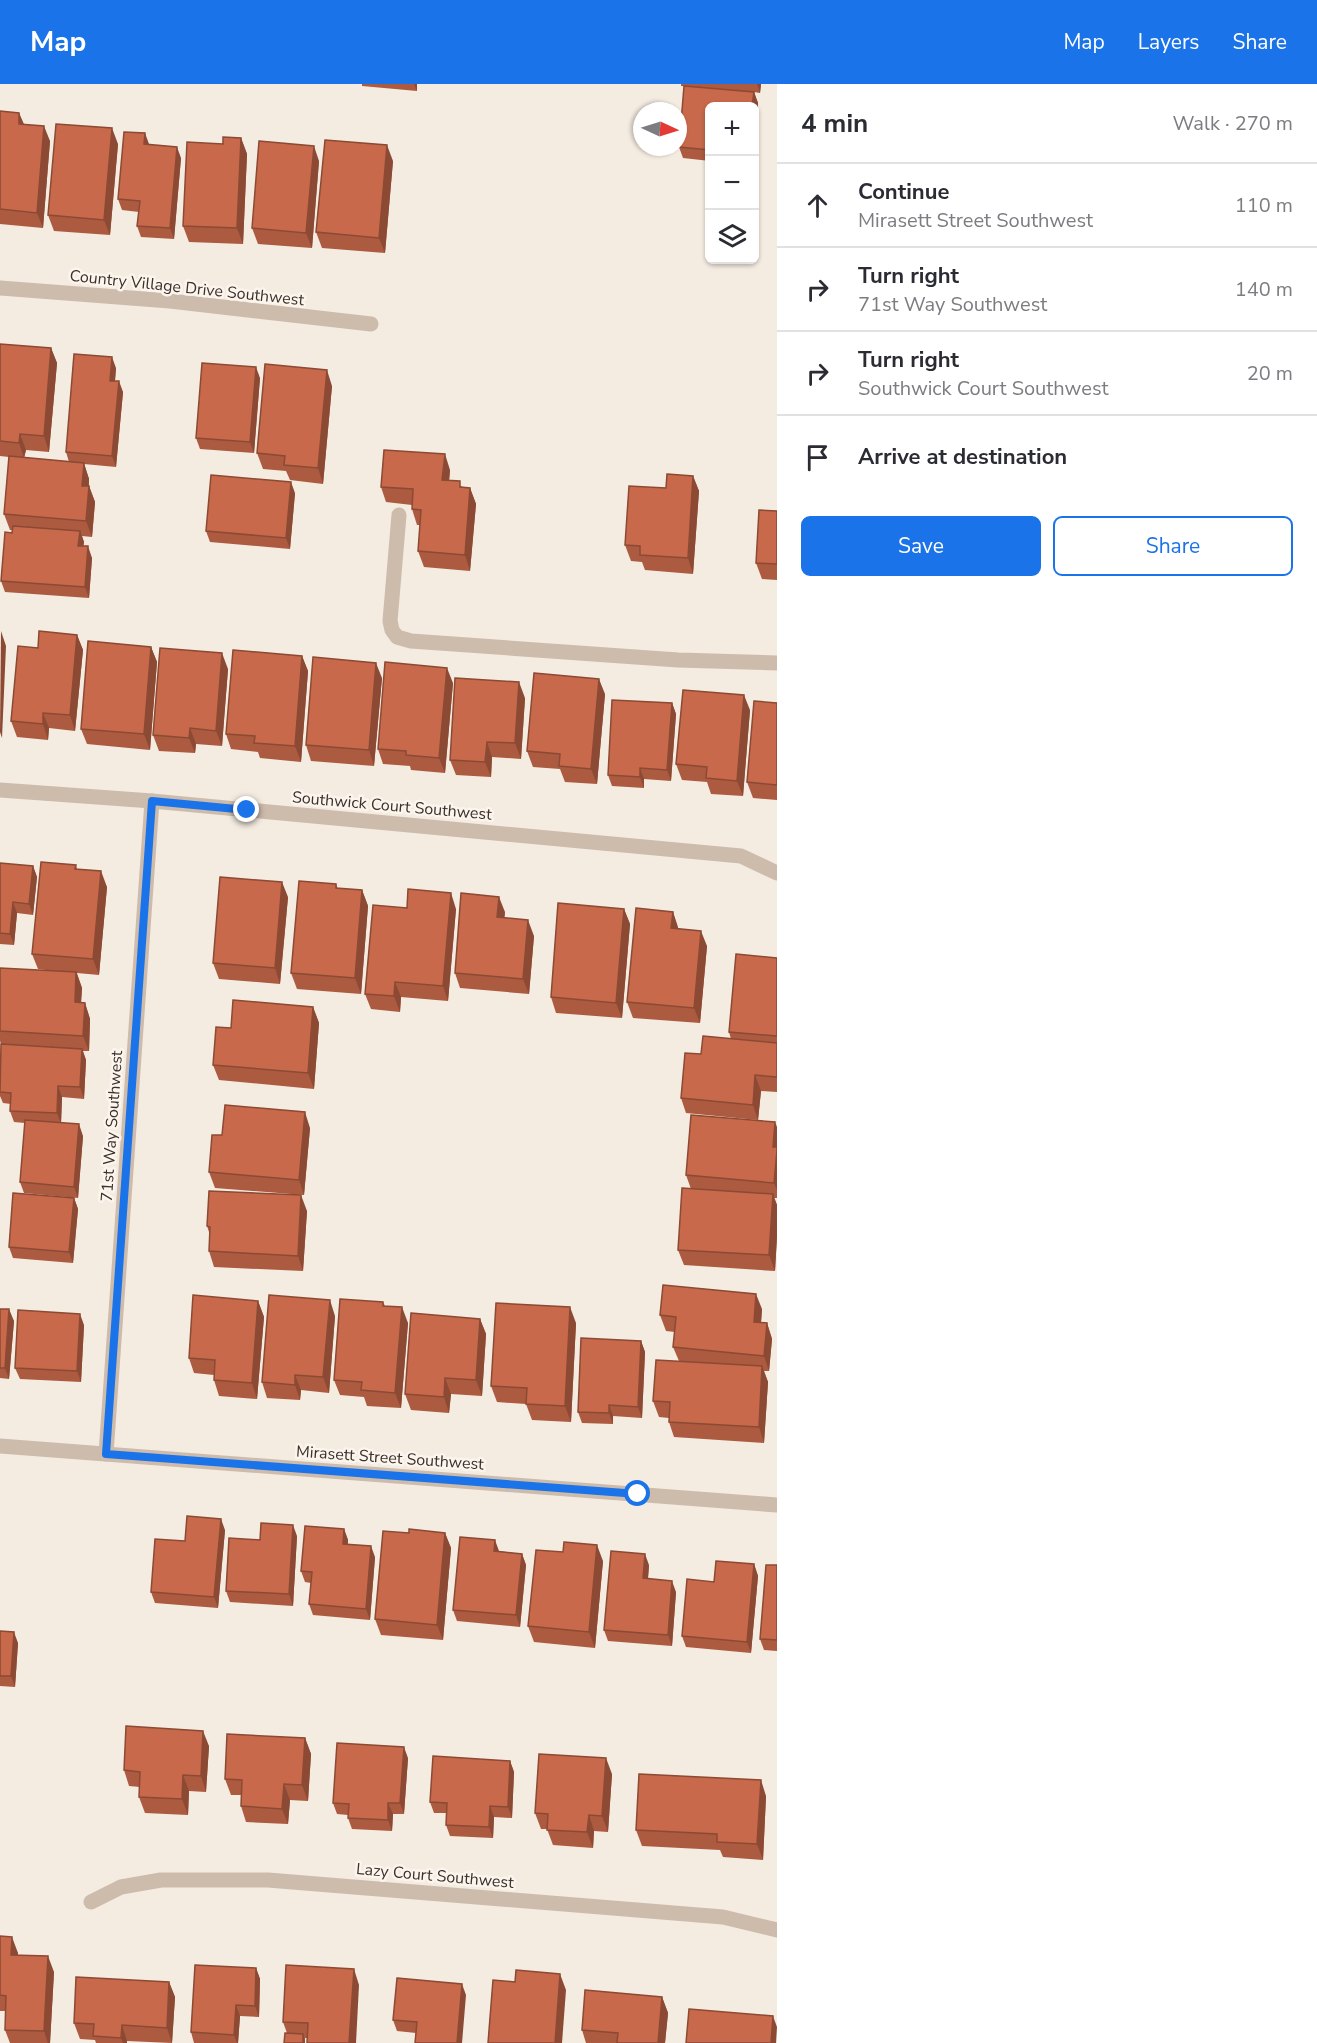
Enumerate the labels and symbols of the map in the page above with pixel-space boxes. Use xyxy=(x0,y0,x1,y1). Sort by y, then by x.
north arrow xyxy=(633,102,687,156)
street label: Country Village Drive Southwest xyxy=(69,265,306,311)
street label: Southwick Court Southwest xyxy=(291,786,493,826)
route end xyxy=(233,796,259,822)
street label: 71st Way Southwest xyxy=(96,1049,128,1202)
street label: Mirasett Street Southwest xyxy=(295,1440,485,1476)
route start xyxy=(624,1480,650,1506)
street label: Lazy Court Southwest xyxy=(355,1858,515,1894)

